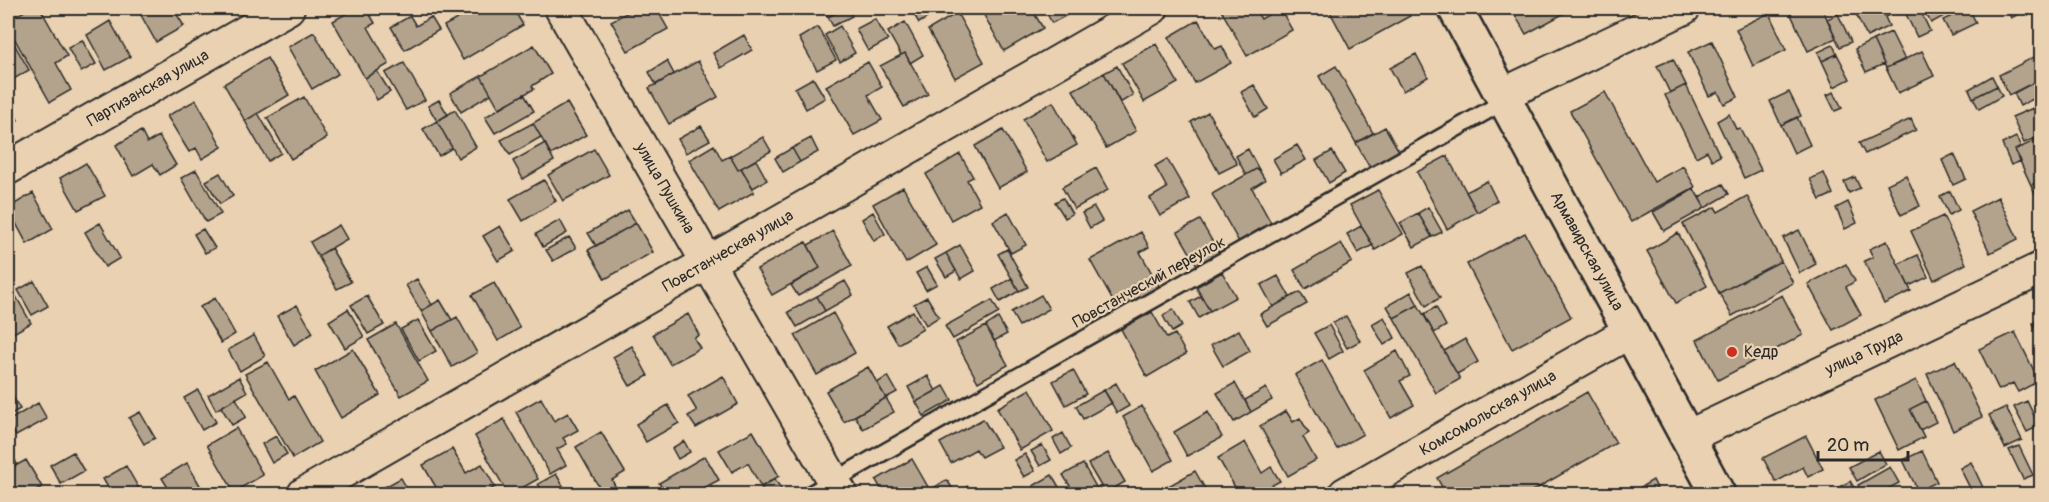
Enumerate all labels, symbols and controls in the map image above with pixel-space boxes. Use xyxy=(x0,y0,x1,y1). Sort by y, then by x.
street label: Партизанская улица xyxy=(83,45,213,131)
street label: улица Пушкина xyxy=(630,138,699,237)
street label: Армавирская улица xyxy=(1546,188,1628,314)
street label: Повстанческая улица xyxy=(659,205,797,297)
street label: Повстанческий переулок xyxy=(1069,232,1229,332)
street label: улица Труда xyxy=(1821,326,1906,380)
place label: Кедр xyxy=(1744,342,1778,362)
marker: Кедр xyxy=(1725,345,1739,359)
street label: Комсомольская улица xyxy=(1416,366,1560,460)
scale bar xyxy=(1818,424,1908,462)
text: 20 m xyxy=(1827,434,1869,457)

